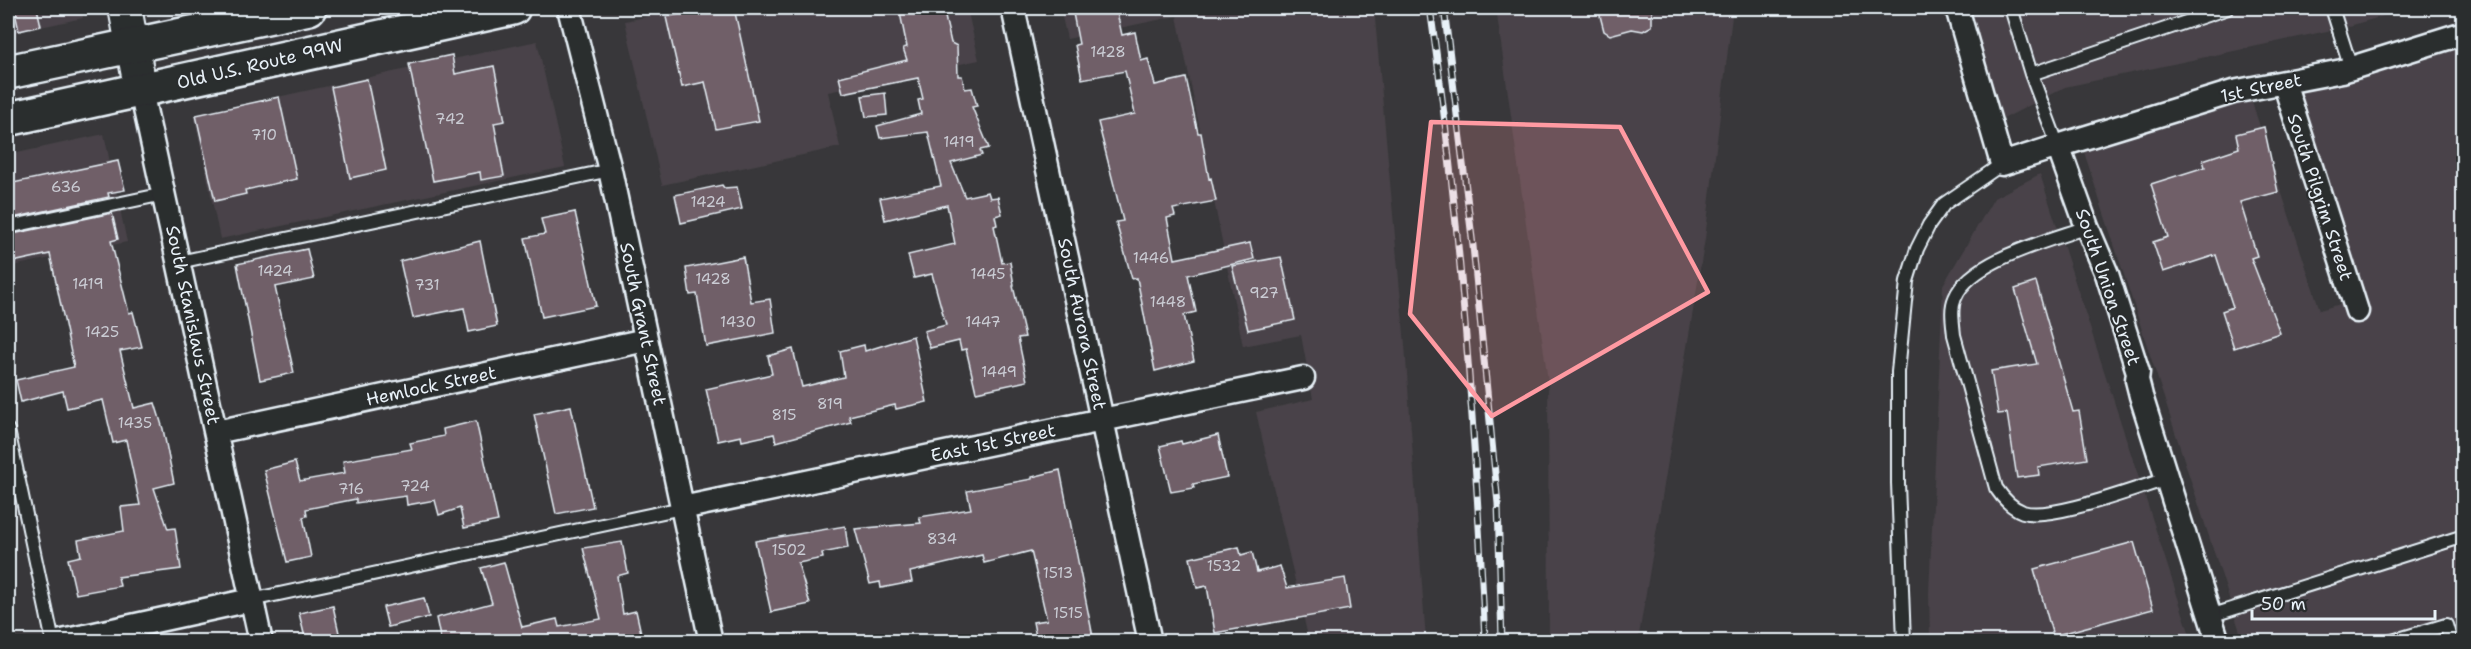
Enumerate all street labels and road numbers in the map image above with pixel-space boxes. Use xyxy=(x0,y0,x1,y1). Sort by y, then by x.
street label: Old U.S. Route 99W xyxy=(175,33,345,95)
street label: 1st Street xyxy=(2218,68,2304,108)
street label: South Pilgrim Street xyxy=(2282,110,2358,284)
street label: South Union Street xyxy=(2070,205,2146,369)
street label: South Stanislaus Street xyxy=(160,223,226,427)
street label: South Aurora Street xyxy=(1052,236,1112,412)
street label: South Grant Street xyxy=(614,240,672,408)
street label: Hemlock Street xyxy=(364,360,498,412)
street label: East 1st Street xyxy=(928,418,1058,468)

